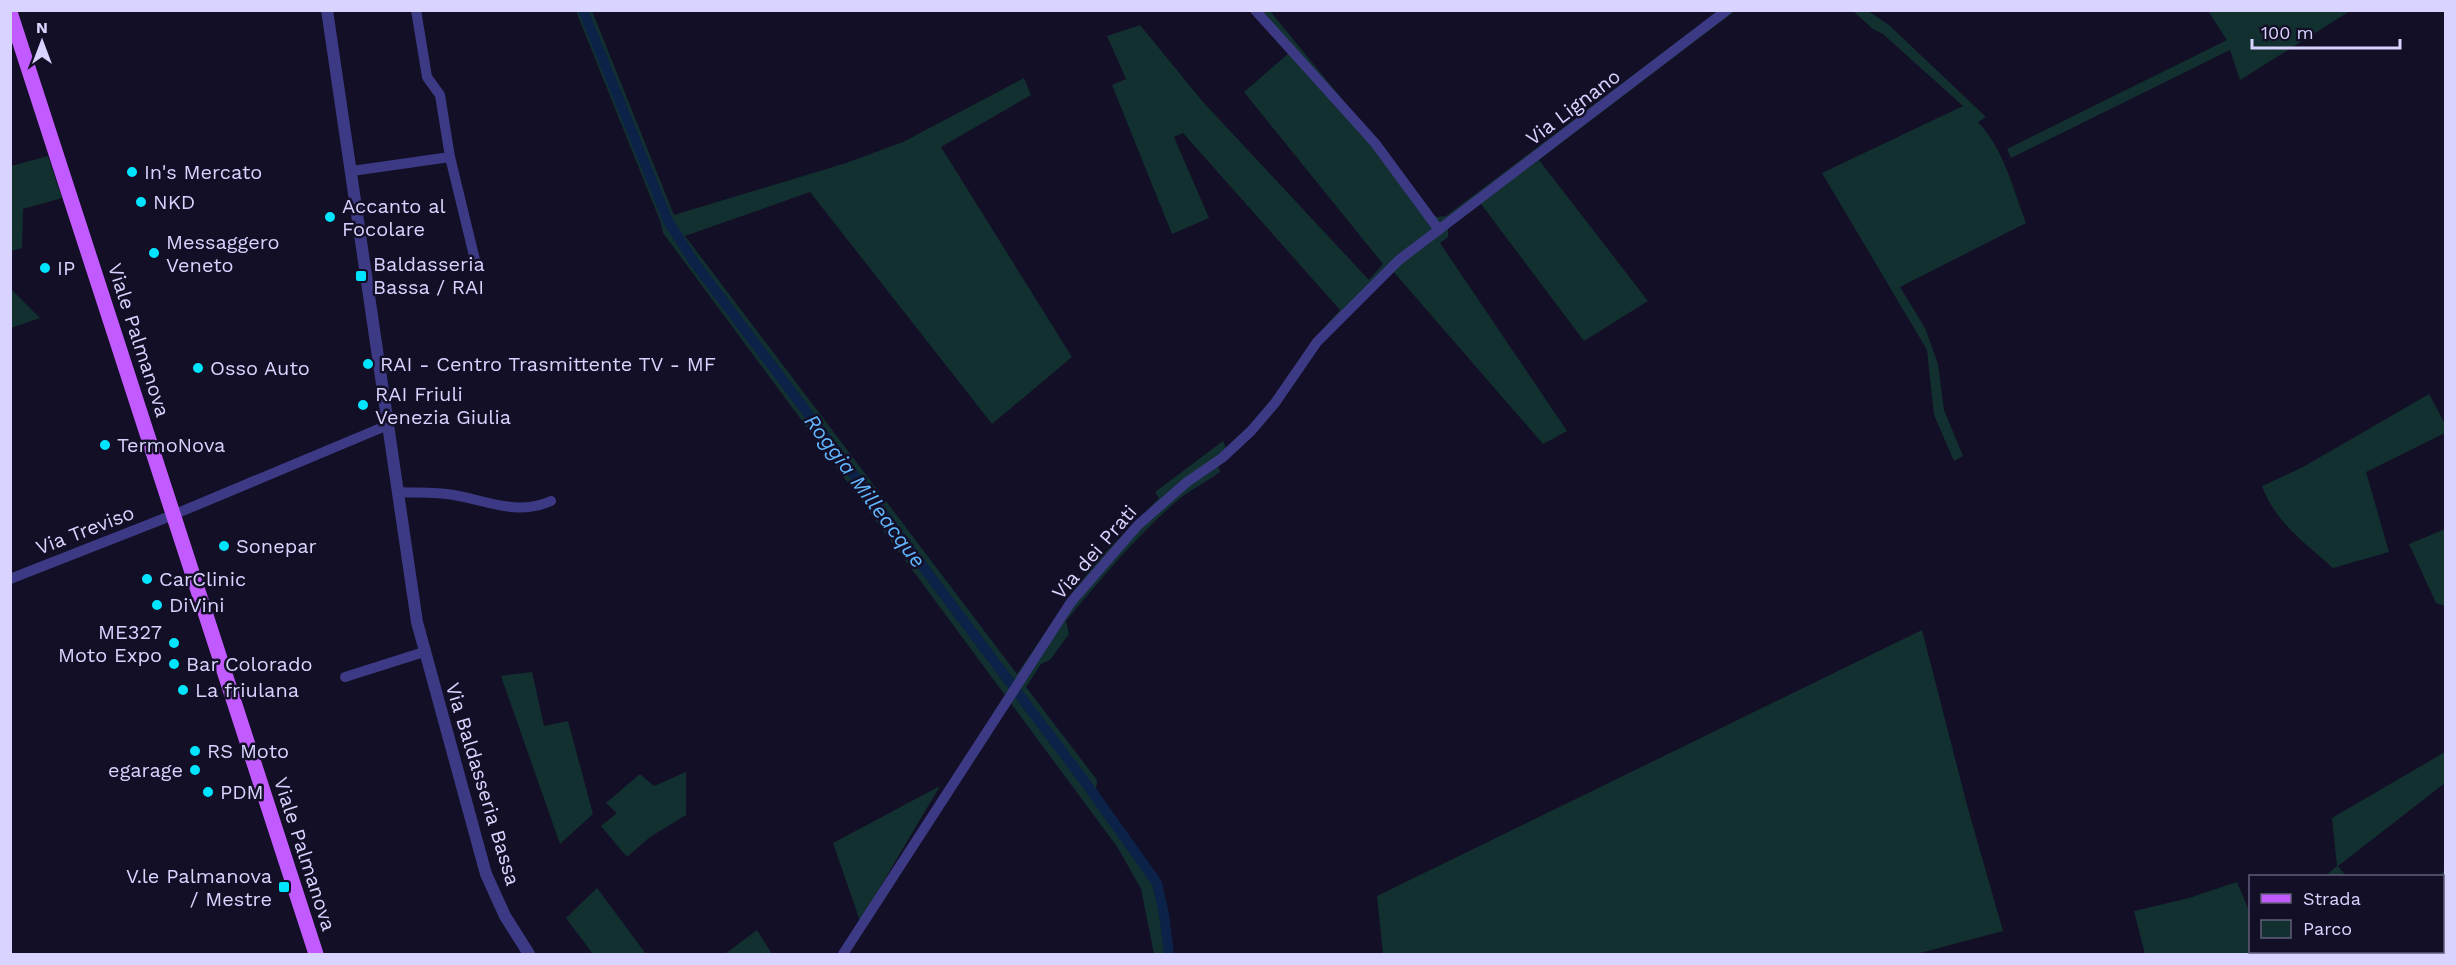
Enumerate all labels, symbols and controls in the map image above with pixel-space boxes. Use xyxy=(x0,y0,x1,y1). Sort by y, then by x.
north arrow xyxy=(12,12,72,72)
scale bar xyxy=(2252,12,2400,50)
text: N xyxy=(36,18,48,37)
text: 100 m xyxy=(2261,22,2314,43)
street label: Via Lignano xyxy=(1521,64,1625,150)
place label: In's Mercato xyxy=(144,160,262,184)
marker: In's Mercato xyxy=(125,165,139,179)
place label: NKD xyxy=(153,190,195,214)
place label: Accanto al Focolare xyxy=(342,194,446,241)
marker: NKD xyxy=(134,195,148,209)
marker: Accanto al Focolare xyxy=(323,210,337,224)
place label: Messaggero Veneto xyxy=(166,230,280,277)
marker: Messaggero Veneto xyxy=(147,246,161,260)
place label: Baldasseria Bassa / RAI xyxy=(373,252,485,299)
place label: IP xyxy=(57,256,75,280)
street label: Viale Palmanova xyxy=(103,260,175,420)
marker: IP xyxy=(38,261,52,275)
marker: Baldasseria Bassa / RAI xyxy=(354,269,368,283)
place label: RAI - Centro Trasmittente TV - MF xyxy=(380,352,716,376)
place label: Osso Auto xyxy=(210,356,310,380)
marker: RAI - Centro Trasmittente TV - MF xyxy=(361,357,375,371)
marker: Osso Auto xyxy=(191,361,205,375)
place label: RAI Friuli Venezia Giulia xyxy=(375,382,511,429)
marker: RAI Friuli Venezia Giulia xyxy=(356,398,370,412)
water label: Roggia Milleacque xyxy=(800,409,931,572)
place label: TermoNova xyxy=(117,433,225,457)
marker: TermoNova xyxy=(98,438,112,452)
street label: Via Treviso xyxy=(32,500,138,560)
street label: Via dei Prati xyxy=(1047,500,1141,604)
place label: Sonepar xyxy=(236,534,317,558)
marker: Sonepar xyxy=(217,539,231,553)
place label: CarClinic xyxy=(159,567,246,591)
marker: CarClinic xyxy=(140,572,154,586)
place label: DiVini xyxy=(169,593,225,617)
marker: DiVini xyxy=(150,598,164,612)
place label: ME327 Moto Expo xyxy=(58,620,162,667)
marker: ME327 Moto Expo xyxy=(167,636,181,650)
place label: Bar Colorado xyxy=(186,652,312,676)
marker: Bar Colorado xyxy=(167,657,181,671)
place label: La friulana xyxy=(195,678,299,702)
street label: Via Baldasseria Bassa xyxy=(441,680,525,888)
marker: La friulana xyxy=(176,683,190,697)
place label: RS Moto xyxy=(207,739,289,763)
marker: RS Moto xyxy=(188,744,202,758)
place label: egarage xyxy=(108,758,183,782)
marker: egarage xyxy=(188,763,202,777)
street label: Viale Palmanova xyxy=(269,774,341,934)
place label: PDM xyxy=(220,780,264,804)
marker: PDM xyxy=(201,785,215,799)
place label: V.le Palmanova / Mestre xyxy=(126,864,272,911)
legend xyxy=(2249,875,2444,953)
marker: V.le Palmanova / Mestre xyxy=(277,880,291,894)
text: Strada xyxy=(2303,888,2361,909)
text: Parco xyxy=(2303,918,2352,939)

